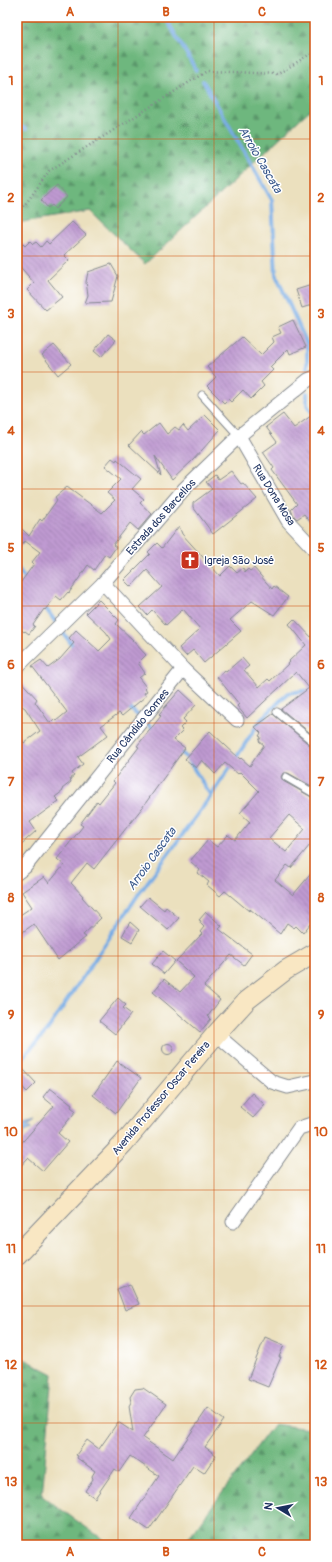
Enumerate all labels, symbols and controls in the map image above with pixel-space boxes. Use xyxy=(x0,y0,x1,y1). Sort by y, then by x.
text: A xyxy=(66,4,75,20)
text: B xyxy=(162,4,170,20)
text: C xyxy=(258,4,266,20)
text: 1 xyxy=(8,73,14,89)
text: 1 xyxy=(318,73,324,89)
water label: Arroio Cascata xyxy=(235,124,286,197)
text: 2 xyxy=(7,190,15,206)
text: 2 xyxy=(317,190,325,206)
text: 3 xyxy=(7,306,15,322)
text: 3 xyxy=(317,306,325,322)
text: 4 xyxy=(7,423,15,439)
text: 4 xyxy=(317,423,325,439)
street label: Rua Dona Mosa xyxy=(250,462,298,528)
street label: Estrada dos Barcellos xyxy=(123,476,199,558)
text: 5 xyxy=(7,540,15,556)
text: 5 xyxy=(317,540,325,556)
church icon: Igreja São José xyxy=(179,549,201,571)
place label: Igreja São José xyxy=(204,554,274,567)
text: 6 xyxy=(7,657,15,673)
text: 6 xyxy=(317,657,325,673)
street label: Rua Cândido Gomes xyxy=(104,686,172,766)
text: 7 xyxy=(8,774,15,790)
text: 7 xyxy=(318,774,325,790)
water label: Arroio Cascata xyxy=(124,824,181,893)
text: 8 xyxy=(8,890,15,906)
text: 8 xyxy=(318,890,325,906)
text: 9 xyxy=(8,1007,15,1023)
text: 9 xyxy=(318,1007,325,1023)
street label: Avenida Professor Oscar Pereira xyxy=(109,1038,213,1158)
text: 10 xyxy=(4,1124,18,1140)
text: 10 xyxy=(314,1124,328,1140)
text: 11 xyxy=(6,1241,16,1257)
text: 11 xyxy=(316,1241,326,1257)
text: 12 xyxy=(5,1357,17,1373)
text: 12 xyxy=(315,1357,327,1373)
text: 13 xyxy=(5,1474,17,1490)
text: 13 xyxy=(315,1474,327,1490)
north arrow xyxy=(258,1488,298,1528)
text: N xyxy=(262,1501,276,1511)
text: A xyxy=(66,1544,75,1560)
text: B xyxy=(162,1544,170,1560)
text: C xyxy=(258,1544,266,1560)

